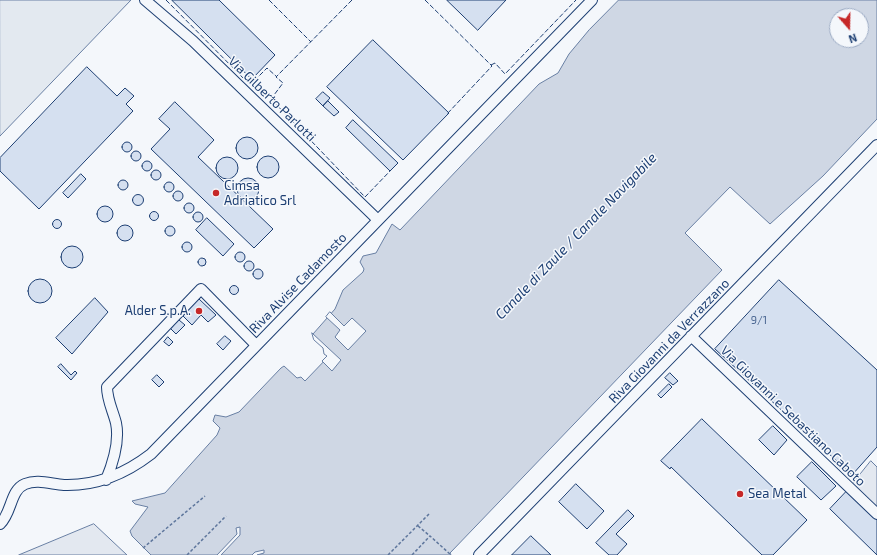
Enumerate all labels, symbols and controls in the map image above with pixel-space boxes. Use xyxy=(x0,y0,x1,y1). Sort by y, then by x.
north arrow xyxy=(829,8,869,48)
text: N xyxy=(847,31,859,46)
street label: Via Gilberto Parlotti xyxy=(225,53,319,145)
water label: Canale di Zaule / Canale Navigabile xyxy=(492,149,660,323)
place label: Cimsa Adriatico Srl xyxy=(224,178,296,209)
marker: Cimsa Adriatico Srl xyxy=(211,188,221,198)
street label: Riva Alvise Cadamosto xyxy=(246,230,350,336)
street label: Riva Giovanni da Verrazzano xyxy=(605,276,733,406)
place label: Alder S.p.A. xyxy=(125,303,191,319)
marker: Alder S.p.A. xyxy=(194,306,204,316)
house number: 9/1 xyxy=(751,313,767,327)
street label: Via Giovanni e Sebastiano Caboto xyxy=(717,343,869,489)
place label: Sea Metal xyxy=(748,486,807,502)
marker: Sea Metal xyxy=(735,489,745,499)

